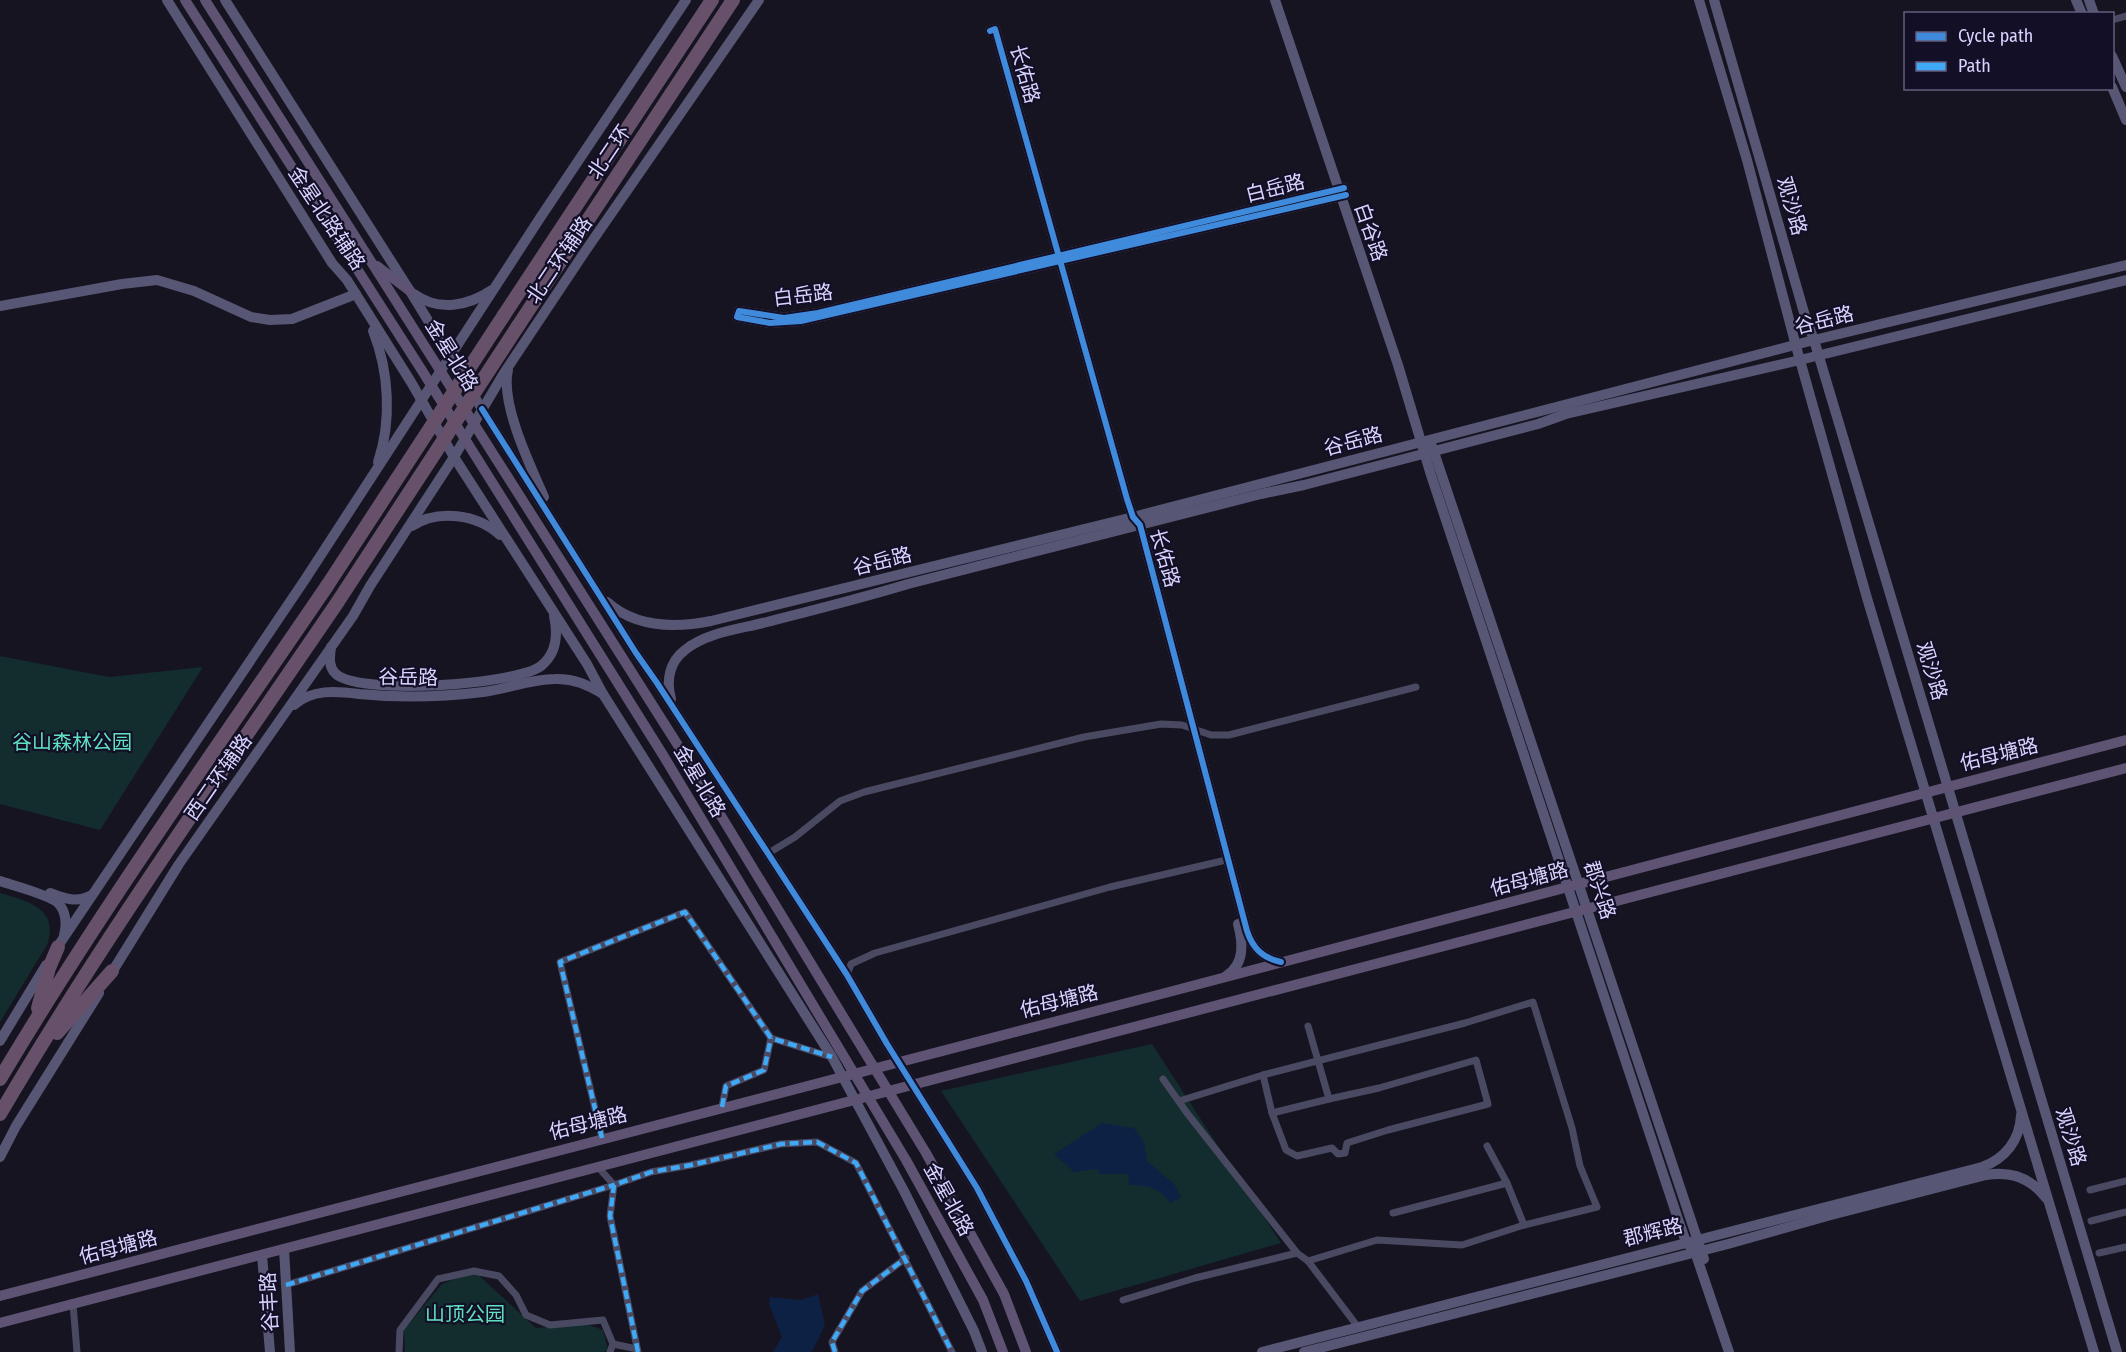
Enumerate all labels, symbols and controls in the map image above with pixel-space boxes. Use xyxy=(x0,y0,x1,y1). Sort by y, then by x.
legend xyxy=(1904,12,2114,90)
text: Cycle path xyxy=(1958,25,2033,47)
street label: 长佑路 xyxy=(1005,42,1045,106)
text: Path xyxy=(1958,55,1991,77)
street label: 北二环 xyxy=(582,120,636,184)
street label: 金星北路辅路 xyxy=(283,162,371,274)
street label: 白岳路 xyxy=(1243,169,1307,207)
street label: 观沙路 xyxy=(1772,174,1812,238)
street label: 白谷路 xyxy=(1350,200,1392,264)
street label: 北二环辅路 xyxy=(521,212,597,308)
street label: 白岳路 xyxy=(772,279,834,311)
street label: 谷岳路 xyxy=(1792,301,1856,339)
street label: 金星北路 xyxy=(421,315,483,395)
street label: 谷岳路 xyxy=(1321,422,1385,460)
street label: 长佑路 xyxy=(1145,526,1185,590)
street label: 谷岳路 xyxy=(850,542,914,580)
street label: 观沙路 xyxy=(1912,639,1952,703)
street label: 谷岳路 xyxy=(378,664,438,690)
street label: 西二环辅路 xyxy=(179,729,257,825)
park label: 谷山森林公园 xyxy=(12,730,132,754)
street label: 佑母塘路 xyxy=(1957,733,2041,775)
street label: 金星北路 xyxy=(669,741,731,821)
street label: 佑母塘路 xyxy=(1487,857,1571,901)
street label: 郡兴路 xyxy=(1579,858,1621,922)
street label: 佑母塘路 xyxy=(1017,980,1101,1022)
street label: 佑母塘路 xyxy=(546,1102,630,1144)
street label: 观沙路 xyxy=(2051,1105,2091,1169)
street label: 金星北路 xyxy=(919,1158,979,1240)
street label: 郡辉路 xyxy=(1621,1213,1685,1251)
street label: 佑母塘路 xyxy=(76,1225,160,1269)
street label: 谷丰路 xyxy=(255,1271,283,1333)
park label: 山顶公园 xyxy=(425,1302,505,1326)

